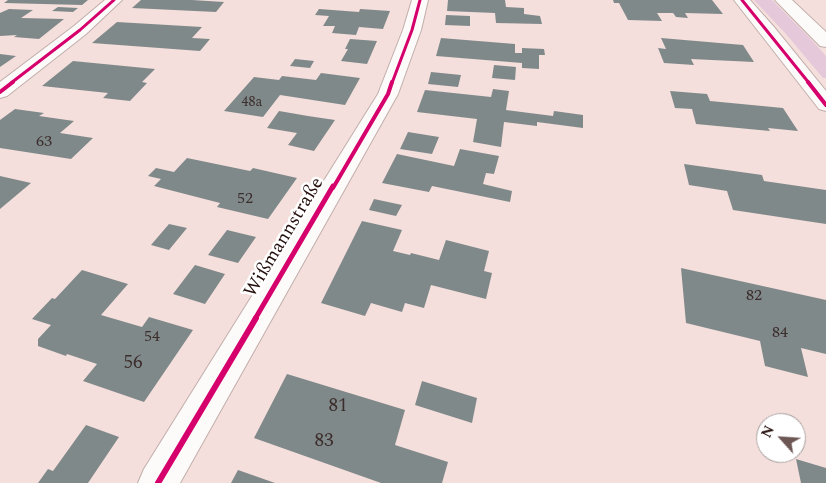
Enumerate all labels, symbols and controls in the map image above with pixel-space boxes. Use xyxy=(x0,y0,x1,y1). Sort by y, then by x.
house number: 48a xyxy=(242,95,262,111)
house number: 63 xyxy=(36,133,52,153)
street label: Wißmannstraße xyxy=(240,174,330,302)
house number: 52 xyxy=(237,190,253,210)
house number: 82 xyxy=(746,287,762,307)
house number: 84 xyxy=(772,324,788,344)
house number: 54 xyxy=(144,328,160,348)
house number: 56 xyxy=(124,353,142,375)
house number: 81 xyxy=(329,396,347,418)
north arrow xyxy=(756,413,806,463)
text: N xyxy=(756,422,780,441)
house number: 83 xyxy=(315,431,333,453)

